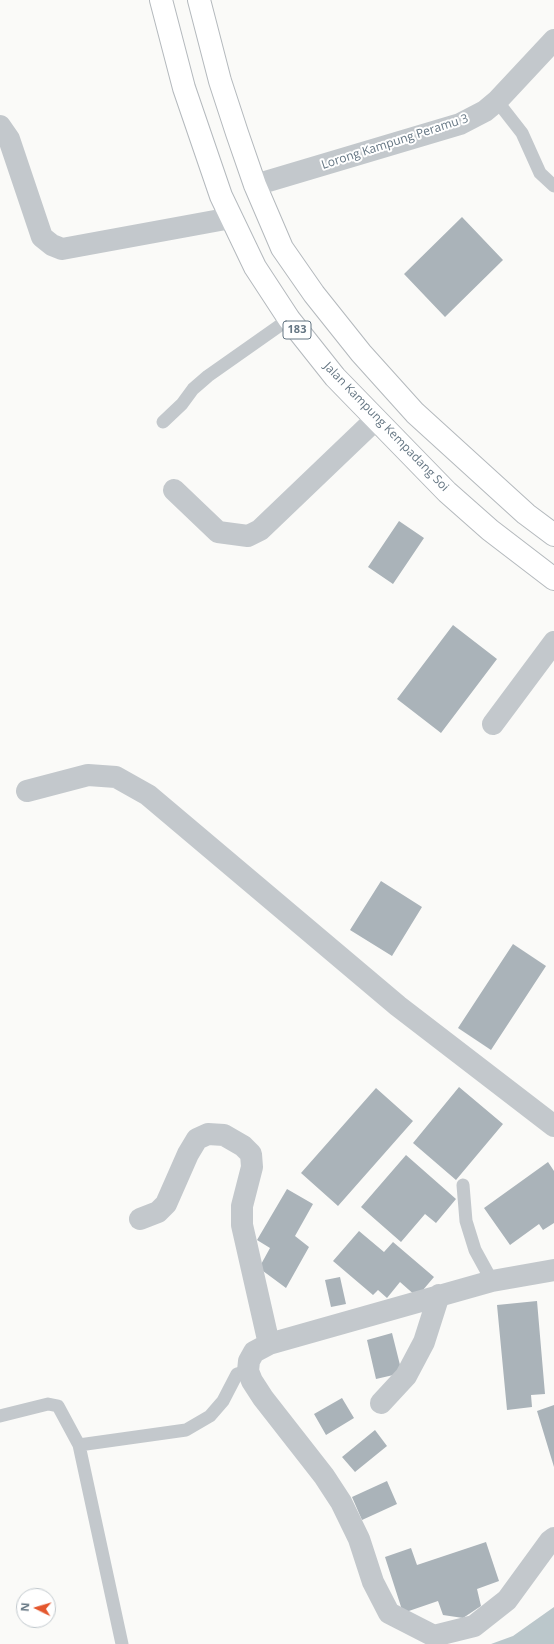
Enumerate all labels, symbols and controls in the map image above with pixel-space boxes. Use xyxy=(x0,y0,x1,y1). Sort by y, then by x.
street label: Lorong Kampung Peramu 3 xyxy=(320,111,470,173)
road number: 183 xyxy=(283,321,311,339)
street label: Jalan Kampung Kempadang Soi xyxy=(320,359,452,495)
north arrow xyxy=(16,1588,56,1628)
text: N xyxy=(17,1602,32,1612)

